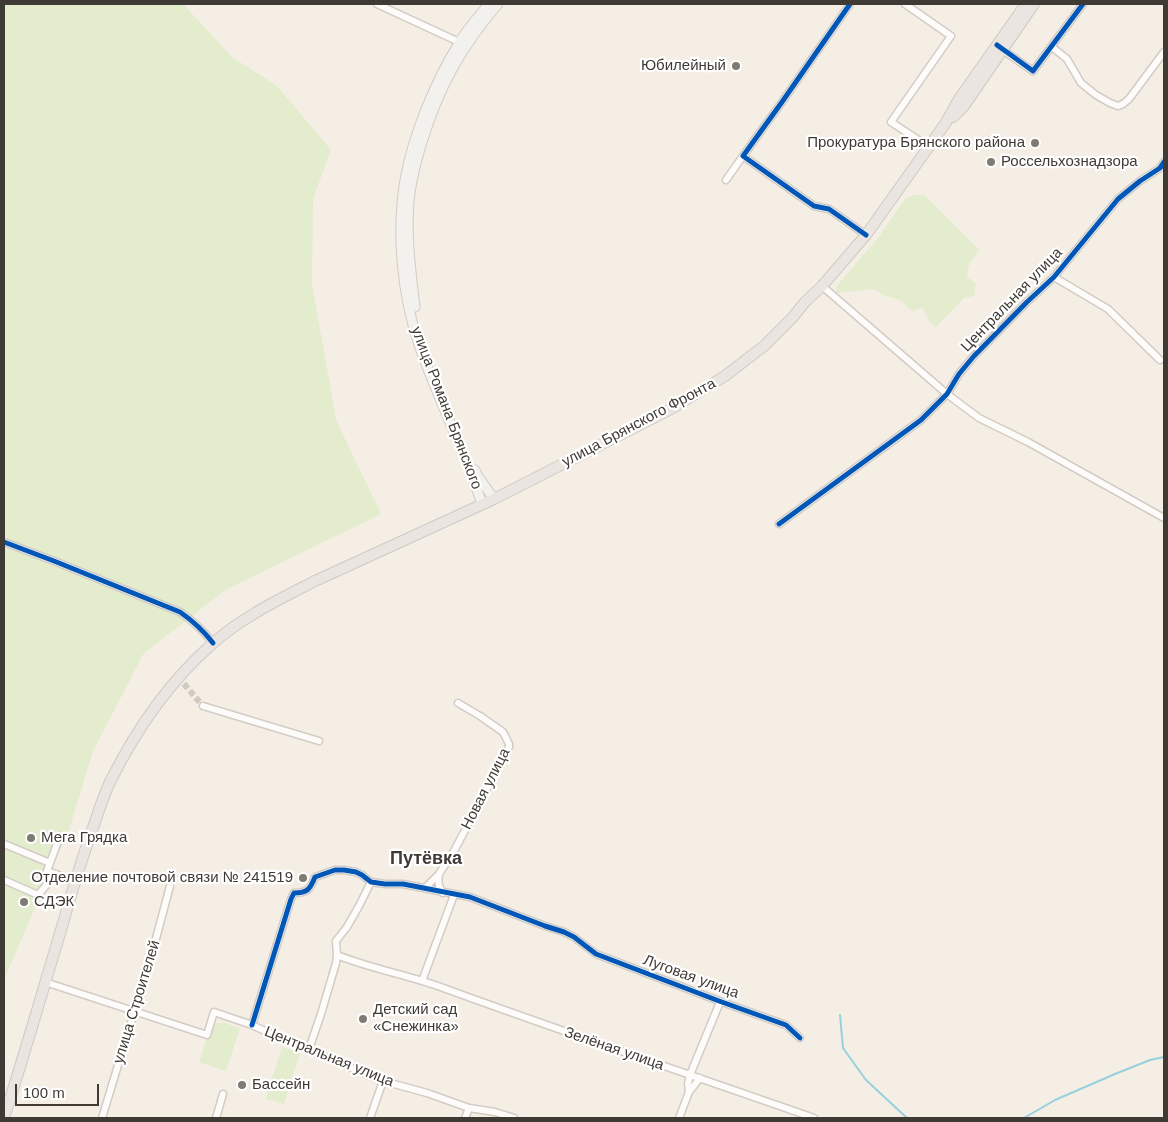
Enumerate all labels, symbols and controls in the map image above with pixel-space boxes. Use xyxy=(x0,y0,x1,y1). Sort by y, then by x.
place label: Юбилейный xyxy=(641,57,726,75)
marker: Юбилейный xyxy=(730,60,742,72)
place label: Прокуратура Брянского района xyxy=(807,134,1025,152)
marker: Прокуратура Брянского района xyxy=(1029,137,1041,149)
place label: Россельхознадзора xyxy=(1001,153,1138,171)
marker: Россельхознадзора xyxy=(985,156,997,168)
street label: Центральная улица xyxy=(958,244,1066,356)
street label: улица Романа Брянского xyxy=(407,324,485,492)
street label: улица Брянского Фронта xyxy=(559,375,719,471)
street label: Новая улица xyxy=(458,745,514,833)
place label: Мега Грядка xyxy=(41,829,127,847)
marker: Мега Грядка xyxy=(25,832,37,844)
district label: Путёвка xyxy=(390,848,462,870)
place label: Отделение почтовой связи № 241519 xyxy=(31,869,293,887)
marker: Отделение почтовой связи № 241519 xyxy=(297,872,309,884)
place label: СДЭК xyxy=(34,893,74,911)
marker: СДЭК xyxy=(18,896,30,908)
street label: улица Строителей xyxy=(110,938,164,1066)
street label: Луговая улица xyxy=(641,951,741,1003)
place label: Детский сад «Снежинка» xyxy=(373,1001,459,1036)
marker: Детский сад «Снежинка» xyxy=(357,1013,369,1025)
street label: Центральная улица xyxy=(262,1023,396,1091)
street label: Зелёная улица xyxy=(562,1024,666,1074)
scale bar xyxy=(18,1074,101,1106)
place label: Бассейн xyxy=(252,1076,310,1094)
marker: Бассейн xyxy=(236,1079,248,1091)
text: 100 m xyxy=(23,1084,65,1101)

